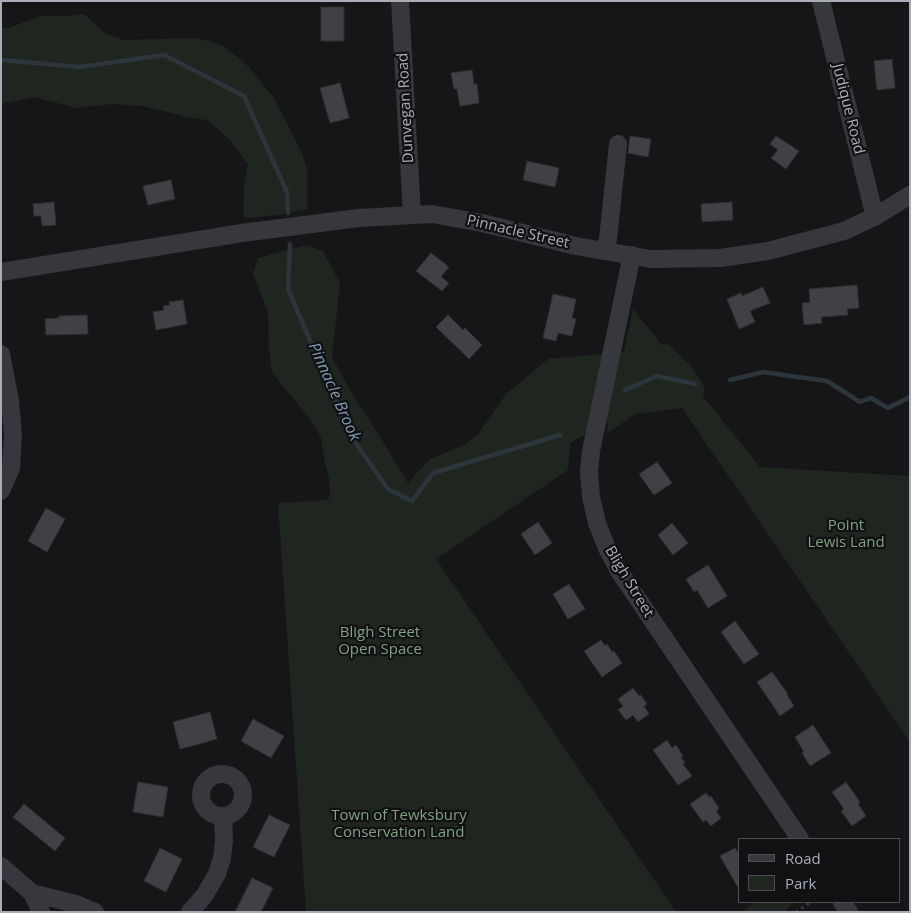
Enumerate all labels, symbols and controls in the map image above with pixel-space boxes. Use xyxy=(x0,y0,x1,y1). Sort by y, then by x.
street label: Dunvegan Road xyxy=(394,52,418,164)
street label: Judique Road xyxy=(828,62,868,156)
street label: Pinnacle Street xyxy=(465,211,571,253)
water label: Pinnacle Brook xyxy=(304,340,364,444)
park label: Point Lewis Land xyxy=(807,517,885,552)
street label: Bligh Street xyxy=(601,543,657,621)
park label: Bligh Street Open Space xyxy=(338,624,422,659)
park label: Town of Tewksbury Conservation Land xyxy=(331,807,467,842)
legend xyxy=(738,838,901,903)
text: Road xyxy=(785,848,821,868)
text: Park xyxy=(785,873,816,893)

